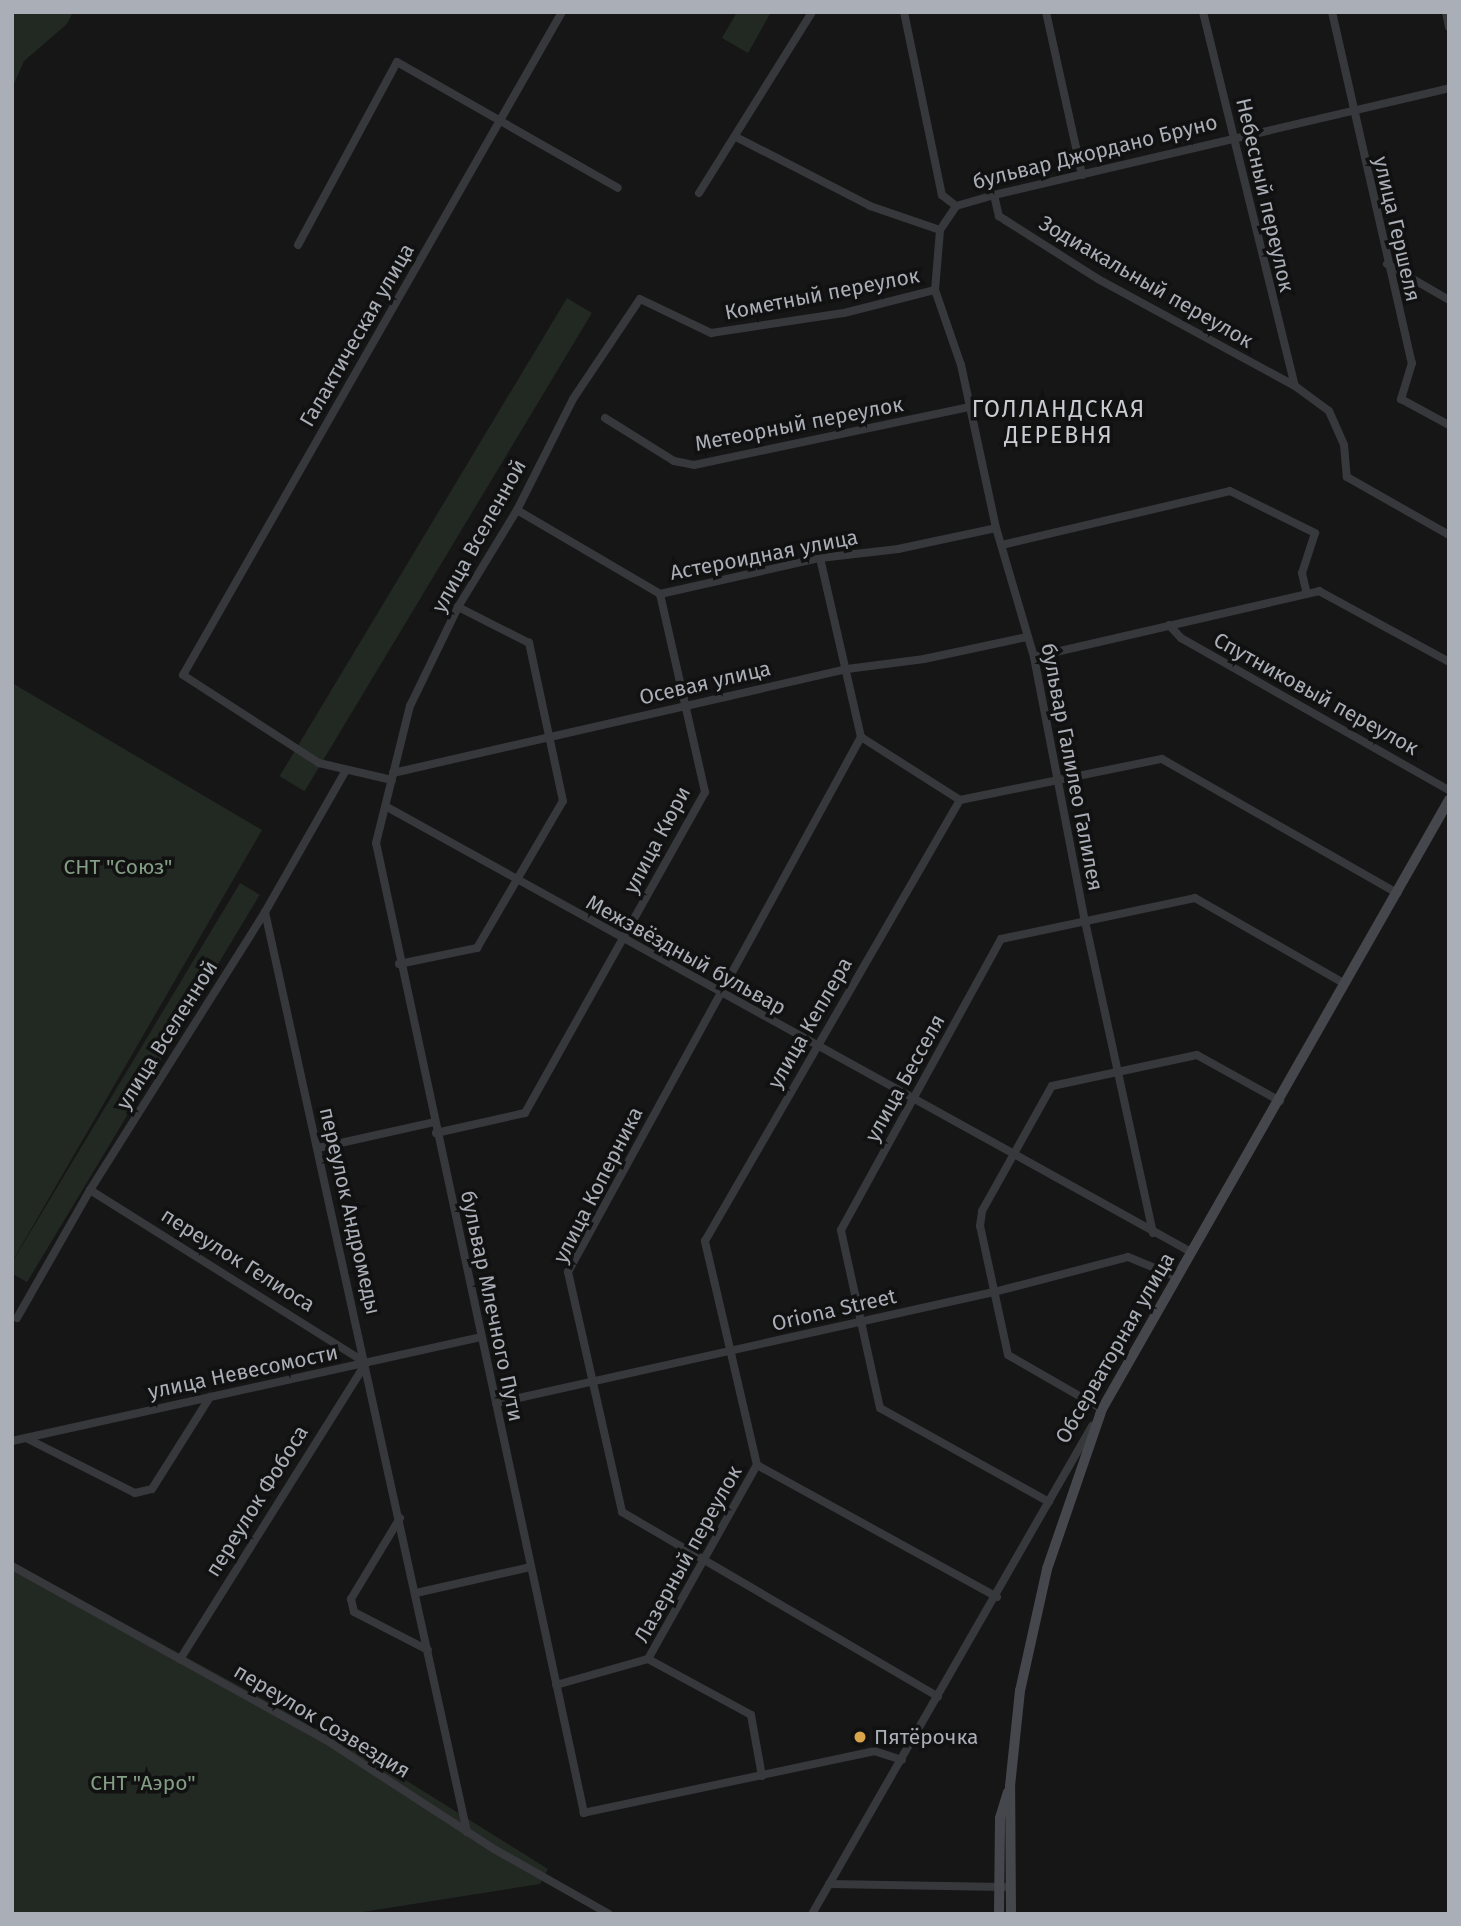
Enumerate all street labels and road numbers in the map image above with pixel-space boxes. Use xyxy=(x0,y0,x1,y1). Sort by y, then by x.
street label: Небесный переулок xyxy=(1230,95,1300,295)
street label: бульвар Джордано Бруно xyxy=(970,109,1220,195)
street label: улица Гершеля xyxy=(1368,154,1426,304)
street label: Зодиакальный переулок xyxy=(1035,210,1257,354)
street label: Галактическая улица xyxy=(294,239,420,431)
street label: Кометный переулок xyxy=(722,263,922,325)
street label: Метеорный переулок xyxy=(693,391,905,457)
street label: улица Вселенной xyxy=(427,455,531,617)
street label: Астероидная улица xyxy=(668,524,860,586)
street label: Спутниковый переулок xyxy=(1209,627,1423,761)
street label: бульвар Галилео Галилея xyxy=(1036,641,1108,893)
street label: Осевая улица xyxy=(637,656,773,710)
street label: улица Кюри xyxy=(618,782,696,898)
street label: Межзвёздный бульвар xyxy=(582,890,790,1020)
street label: улица Кеплера xyxy=(762,953,858,1093)
street label: улица Вселенной xyxy=(111,956,223,1114)
street label: улица Бесселя xyxy=(860,1010,950,1146)
street label: улица Коперника xyxy=(548,1103,648,1267)
street label: переулок Андромеды xyxy=(314,1105,386,1317)
street label: бульвар Млечного Пути xyxy=(455,1188,529,1424)
street label: переулок Гелиоса xyxy=(156,1203,320,1317)
street label: Обсерваторная улица xyxy=(1050,1248,1180,1448)
street label: Oriona Street xyxy=(769,1283,899,1337)
street label: улица Невесомости xyxy=(146,1340,340,1404)
street label: переулок Фобоса xyxy=(200,1421,314,1581)
street label: Лазерный переулок xyxy=(629,1461,747,1647)
street label: переулок Созвездия xyxy=(229,1658,415,1784)

